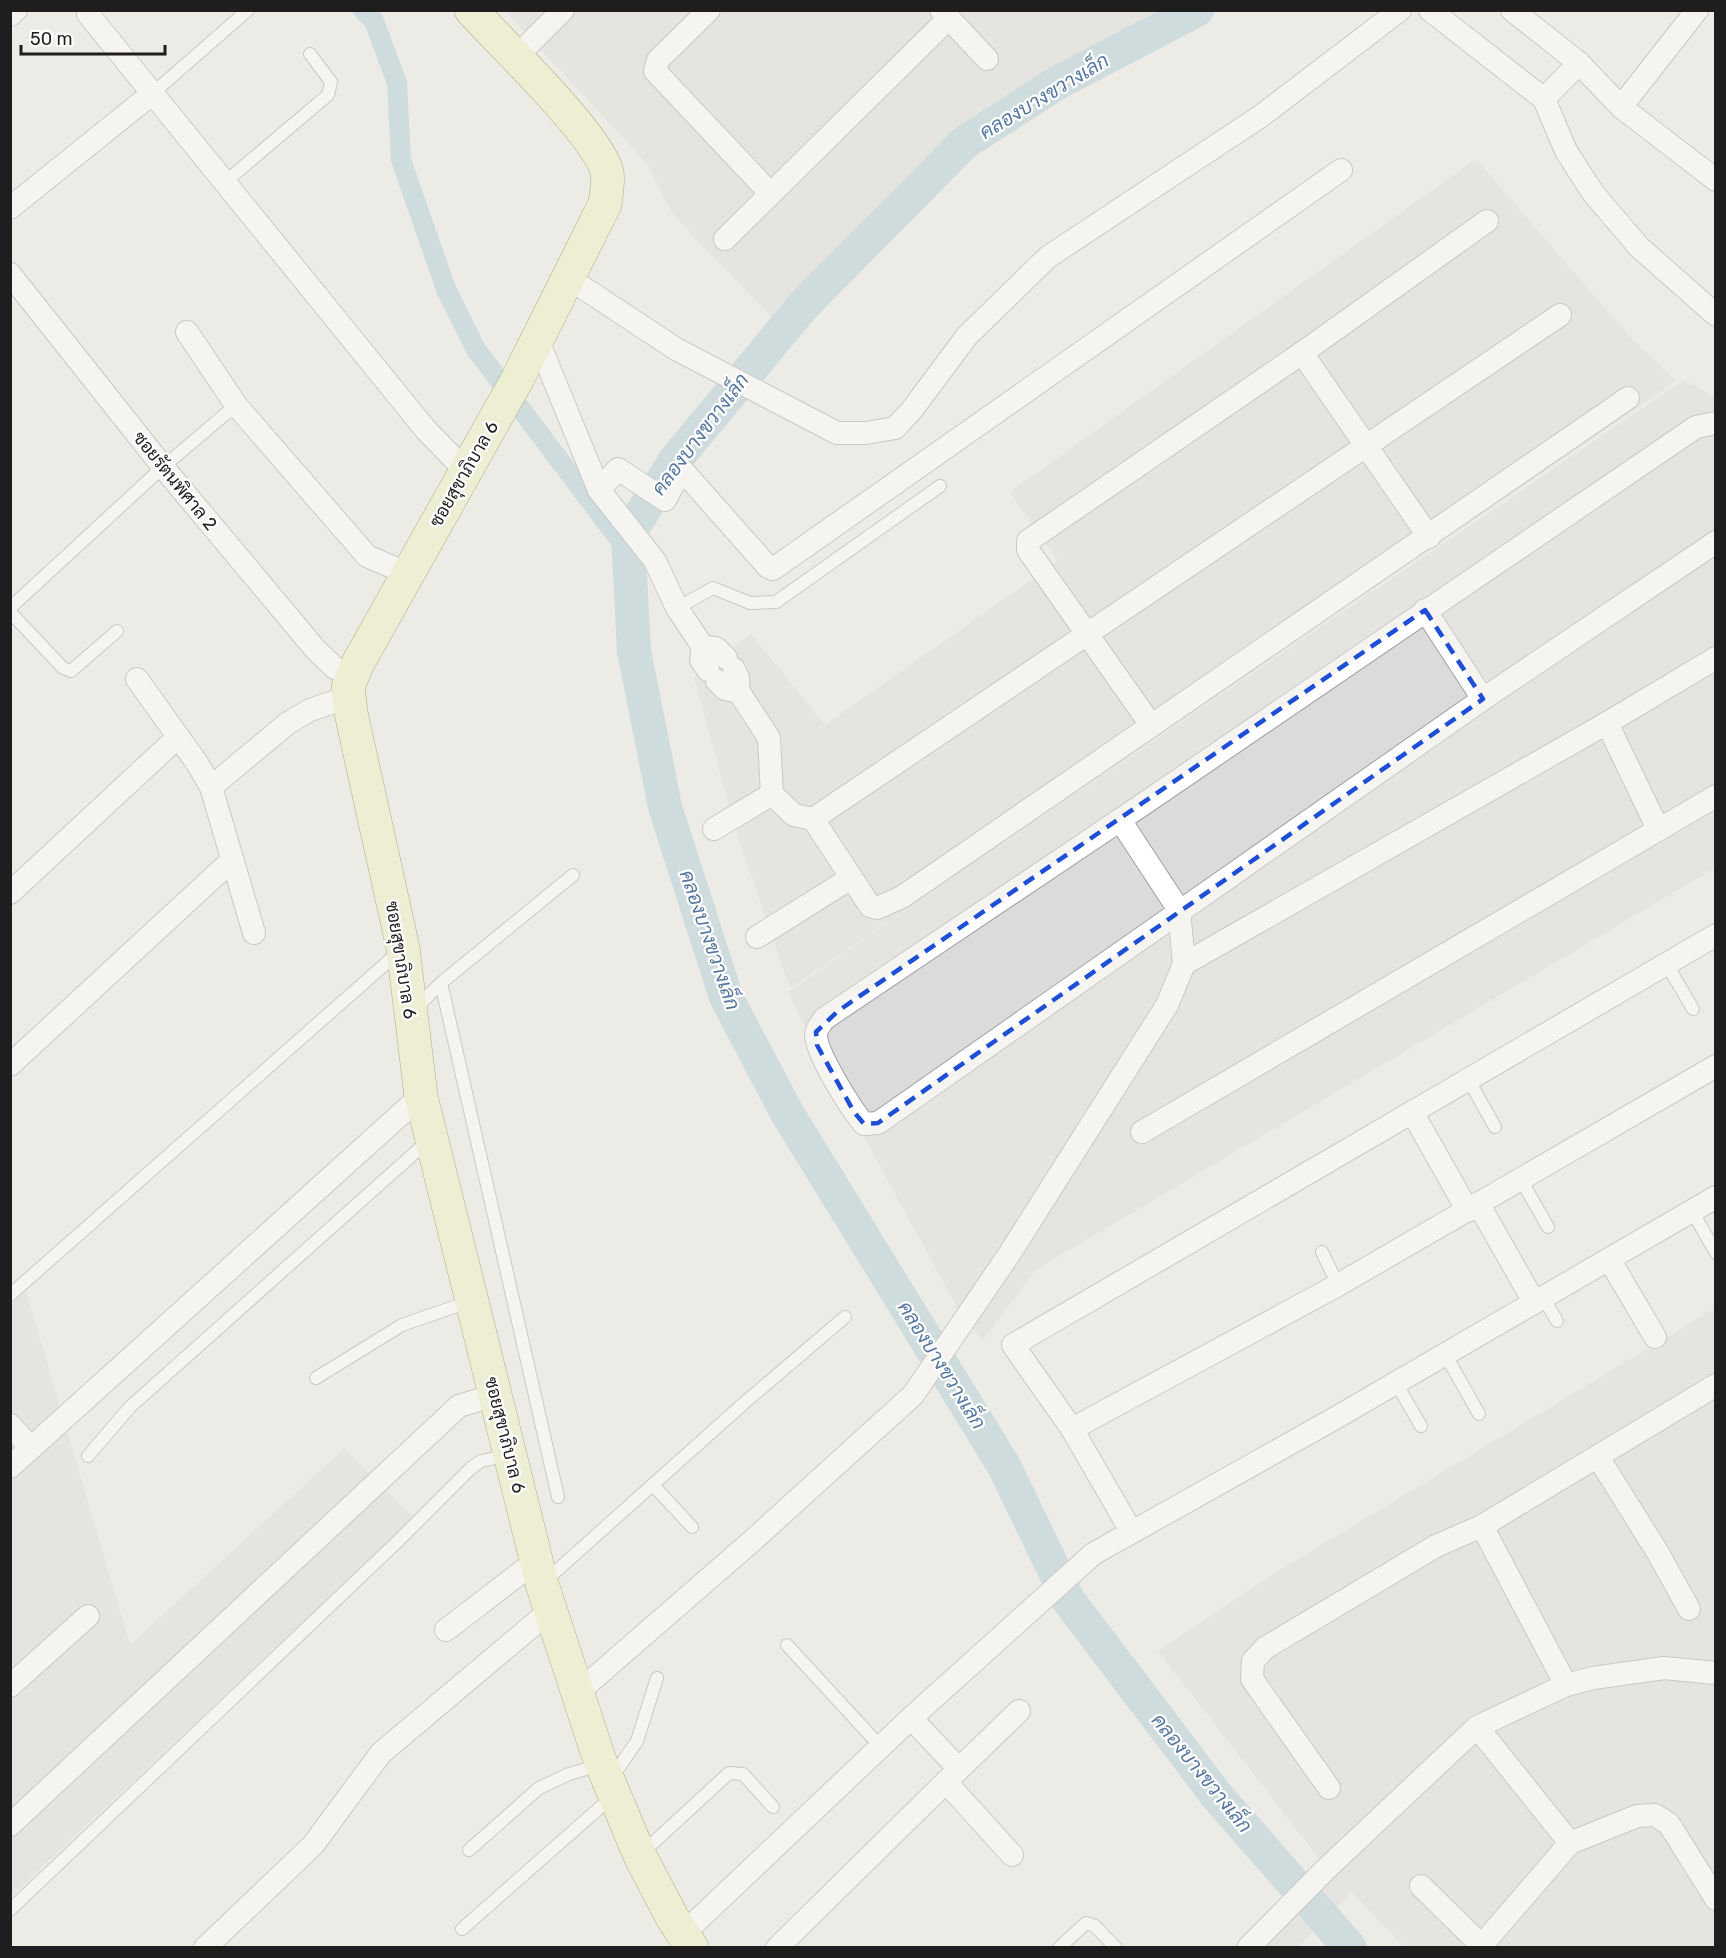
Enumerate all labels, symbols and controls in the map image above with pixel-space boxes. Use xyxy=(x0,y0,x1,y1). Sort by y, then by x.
scale bar xyxy=(21,18,165,56)
text: 50 m xyxy=(30,28,73,50)
water label: คลองบางขวางเล็ก xyxy=(974,45,1113,144)
water label: คลองบางขวางเล็ก xyxy=(644,367,754,500)
street label: ซอยสุขาภิบาล 6 xyxy=(425,417,504,532)
street label: ซอยรัตนพิศาล 2 xyxy=(128,427,222,535)
water label: คลองบางขวางเล็ก xyxy=(675,866,748,1013)
street label: ซอยสุขาภิบาล 6 xyxy=(380,900,421,1021)
water label: คลองบางขวางเล็ก xyxy=(893,1295,994,1433)
street label: ซอยสุขาภิบาล 6 xyxy=(479,1375,530,1496)
water label: คลองบางขวางเล็ก xyxy=(1147,1707,1260,1837)

